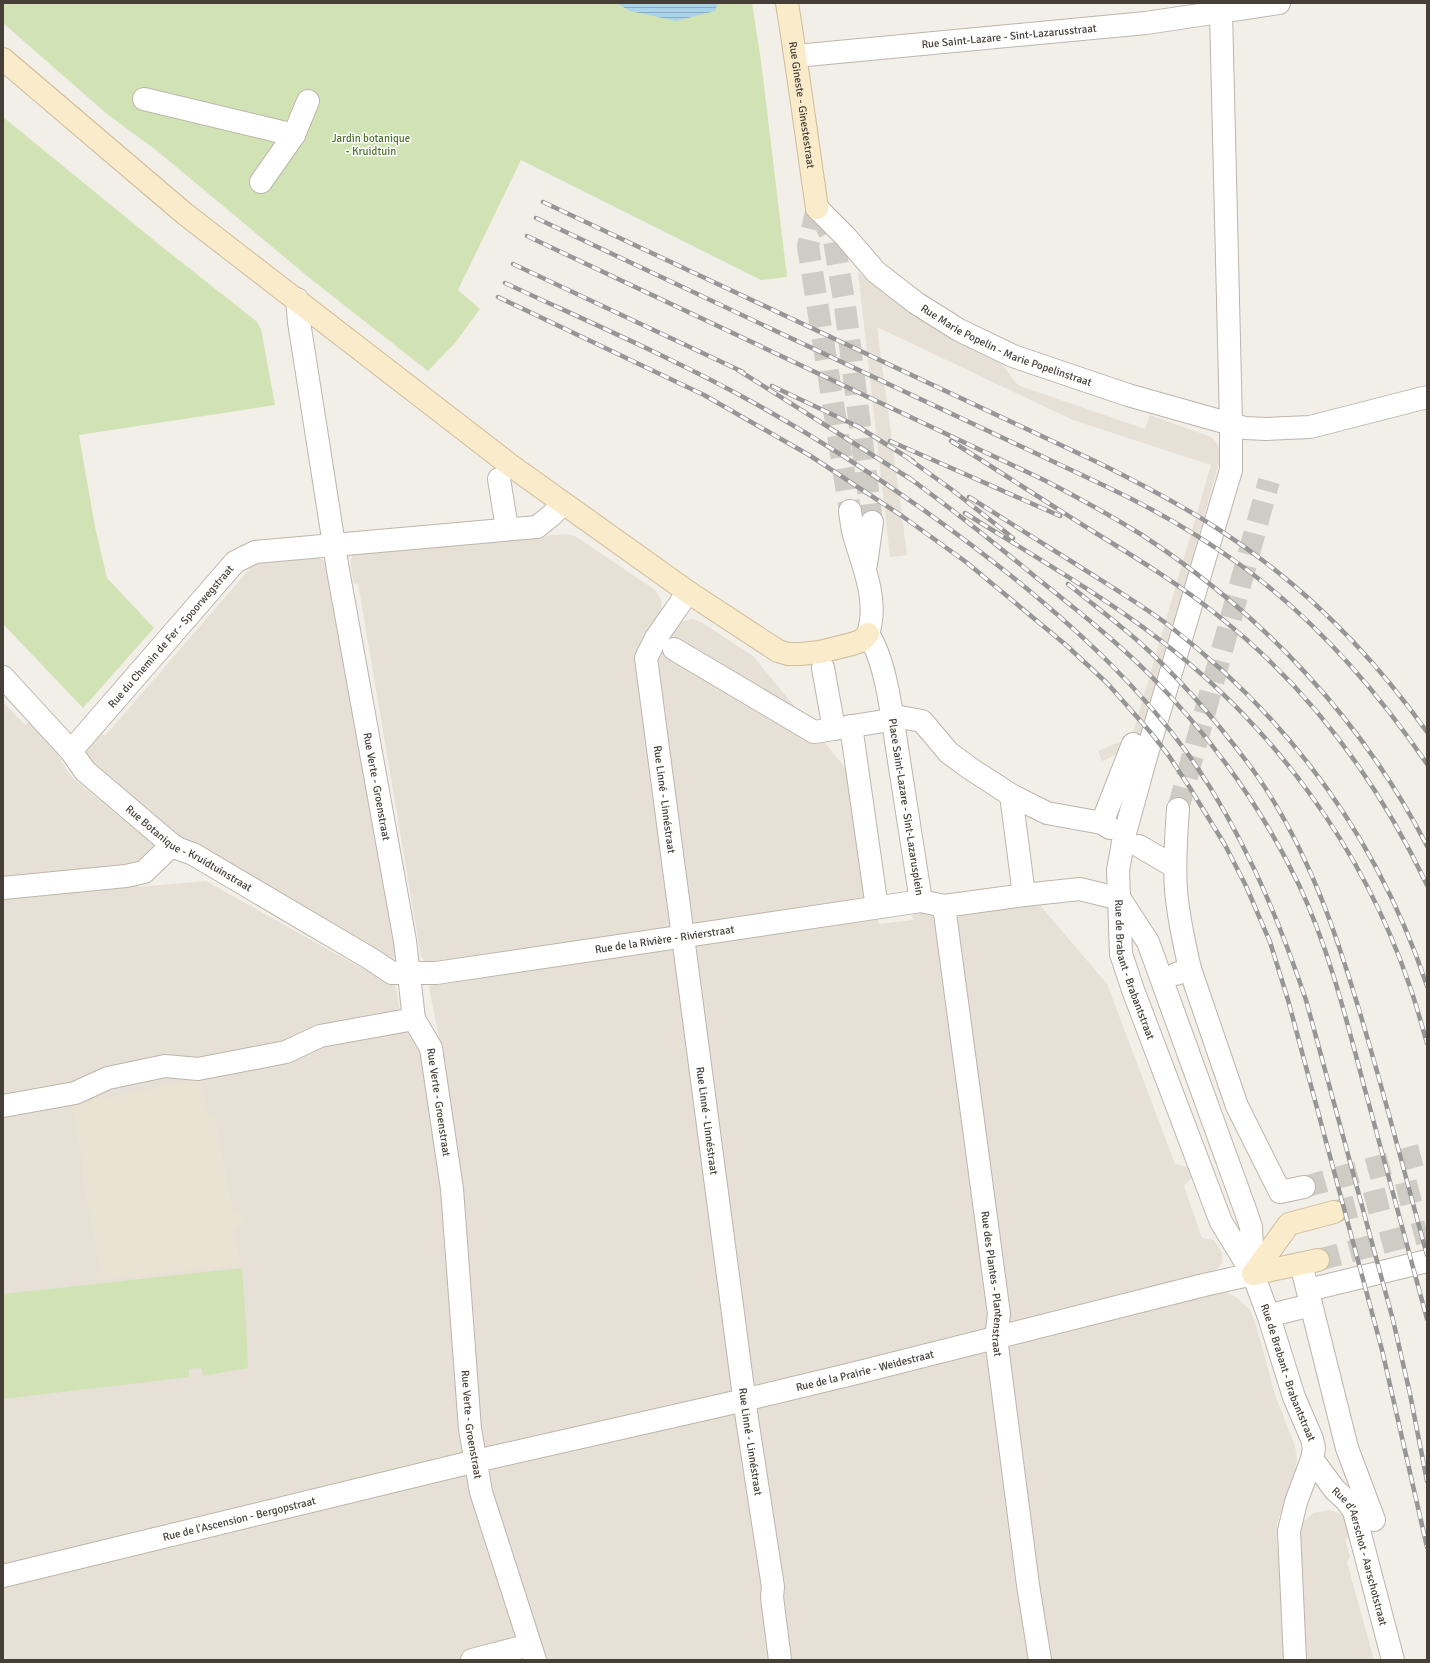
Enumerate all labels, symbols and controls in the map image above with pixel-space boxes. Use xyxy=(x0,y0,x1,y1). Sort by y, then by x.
street label: Rue Saint-Lazare - Sint-Lazarusstraat xyxy=(921,21,1097,51)
street label: Rue Gineste - Ginestestraat xyxy=(787,41,818,169)
park label: Jardin botanique - Kruidtuin xyxy=(332,132,410,158)
street label: Rue Marie Popelin - Marie Popelinstraat xyxy=(919,301,1094,389)
street label: Rue du Chemin de Fer - Spoorwegstraat xyxy=(105,562,236,710)
street label: Place Saint-Lazare - Sint-Lazarusplein xyxy=(886,717,927,896)
street label: Rue Verte - Groenstraat xyxy=(361,731,393,842)
street label: Rue Linné - Linnéstraat xyxy=(651,745,678,854)
street label: Rue Botanique - Kruidtuinstraat xyxy=(123,802,254,894)
street label: Rue de Brabant - Brabantstraat xyxy=(1113,899,1158,1041)
street label: Rue de la Rivière - Rivierstraat xyxy=(594,922,735,956)
street label: Rue Verte - Groenstraat xyxy=(425,1047,454,1157)
street label: Rue Linné - Linnéstraat xyxy=(694,1066,721,1175)
street label: Rue des Plantes - Plantenstraat xyxy=(979,1210,1005,1357)
street label: Rue de Brabant - Brabantstraat xyxy=(1258,1302,1319,1443)
street label: Rue de la Prairie - Weidestraat xyxy=(794,1347,935,1394)
street label: Rue Verte - Groenstraat xyxy=(459,1369,485,1480)
street label: Rue Linné - Linnéstraat xyxy=(736,1387,765,1497)
street label: Rue d'Aerschot - Aarschotstraat xyxy=(1329,1484,1390,1627)
street label: Rue de l'Ascension - Bergopstraat xyxy=(161,1494,317,1543)

